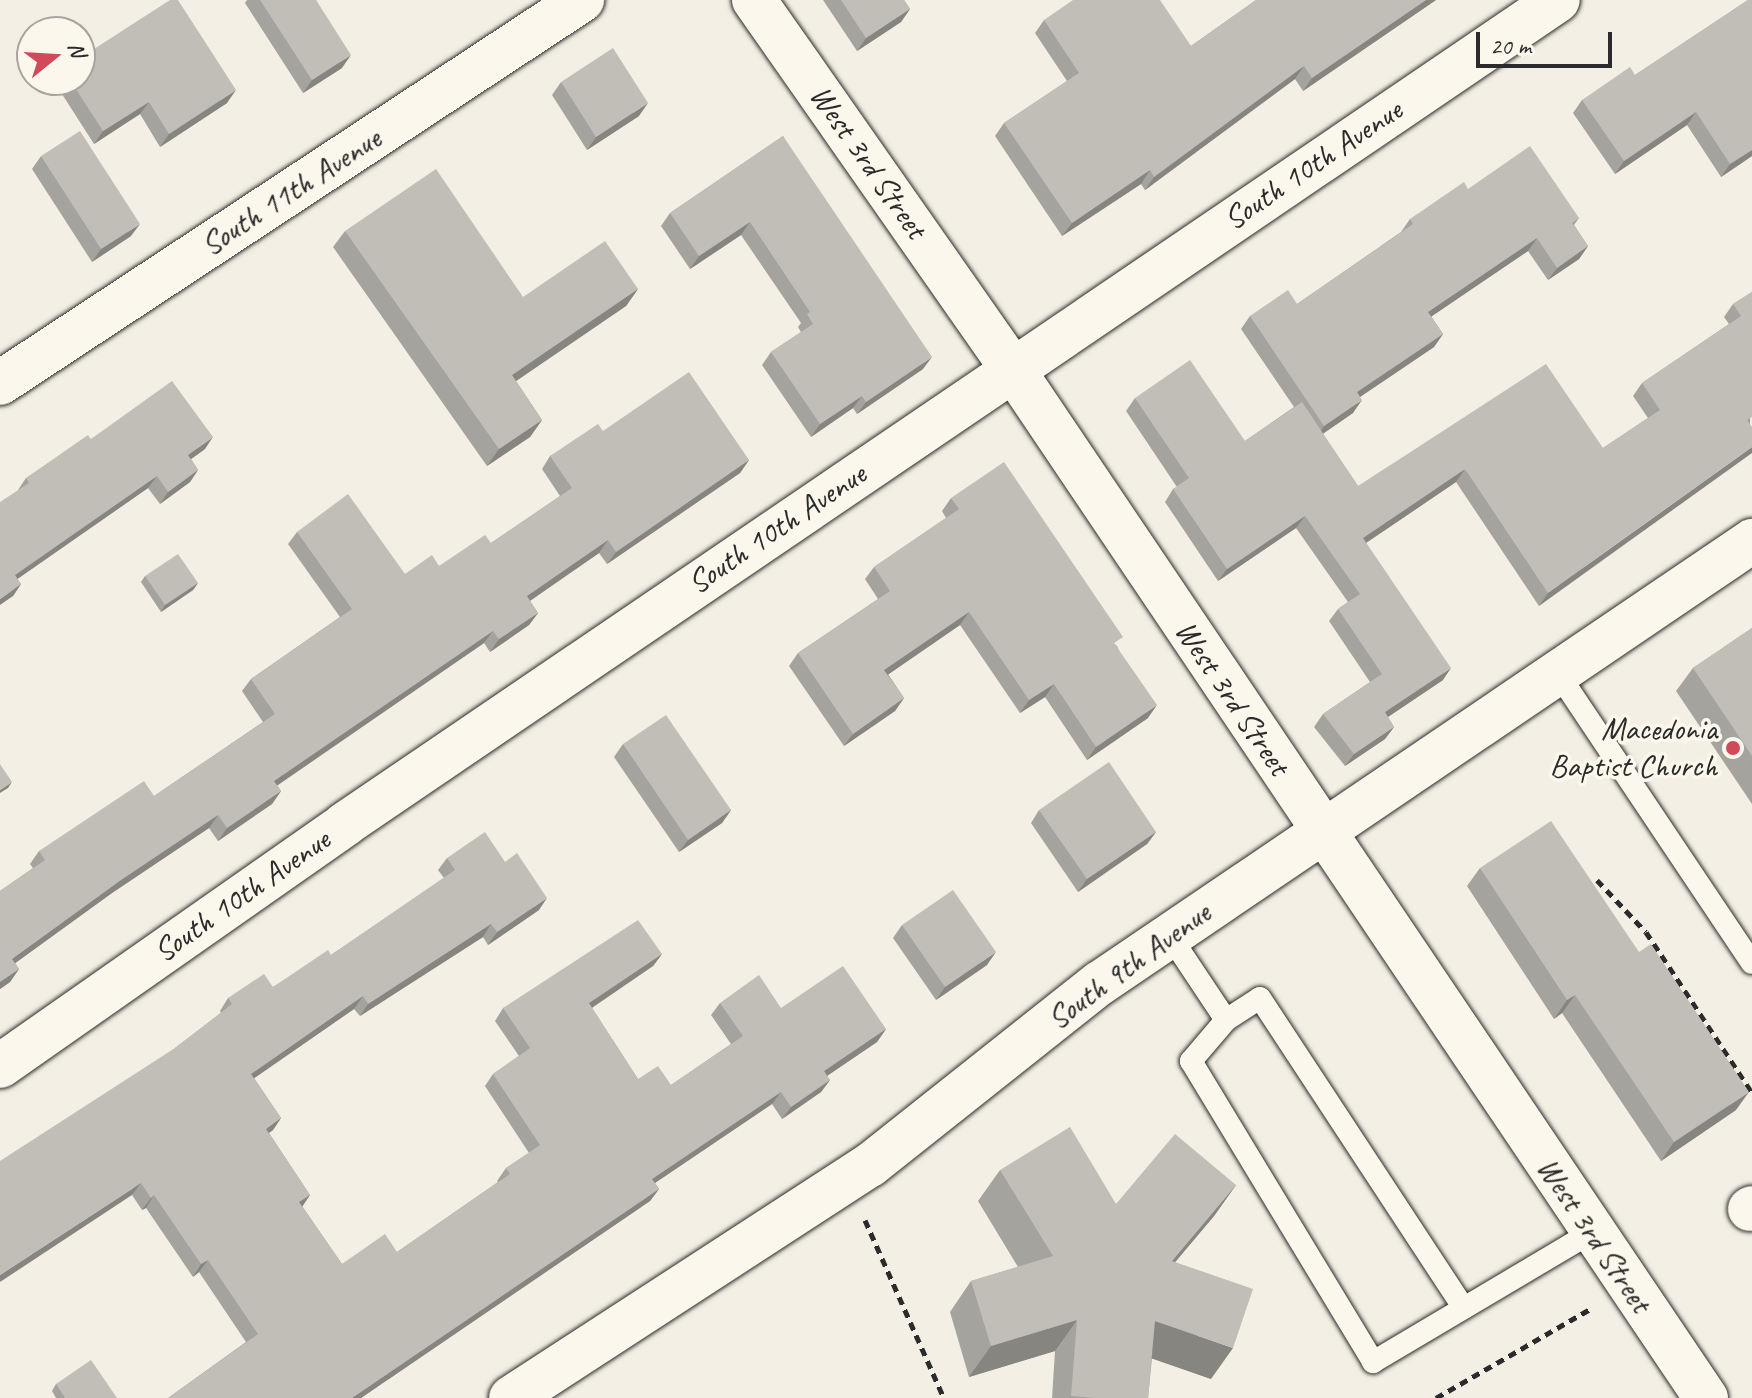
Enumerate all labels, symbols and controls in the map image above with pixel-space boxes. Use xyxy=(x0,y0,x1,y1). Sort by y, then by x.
north arrow xyxy=(16,16,96,96)
scale bar xyxy=(1480,16,1616,66)
text: 20 m xyxy=(1490,31,1531,61)
text: N xyxy=(62,38,92,60)
street label: West 3rd Street xyxy=(801,78,935,246)
street label: South 10th Avenue xyxy=(1217,91,1409,239)
street label: South 11th Avenue xyxy=(194,120,388,264)
street label: South 10th Avenue xyxy=(681,455,873,603)
street label: West 3rd Street xyxy=(1166,613,1298,783)
place label: Macedonia Baptist Church xyxy=(1548,711,1717,786)
marker: Macedonia Baptist Church xyxy=(1724,739,1742,757)
street label: South 10th Avenue xyxy=(146,821,338,971)
street label: South 9th Avenue xyxy=(1040,894,1218,1038)
street label: West 3rd Street xyxy=(1528,1150,1660,1320)

